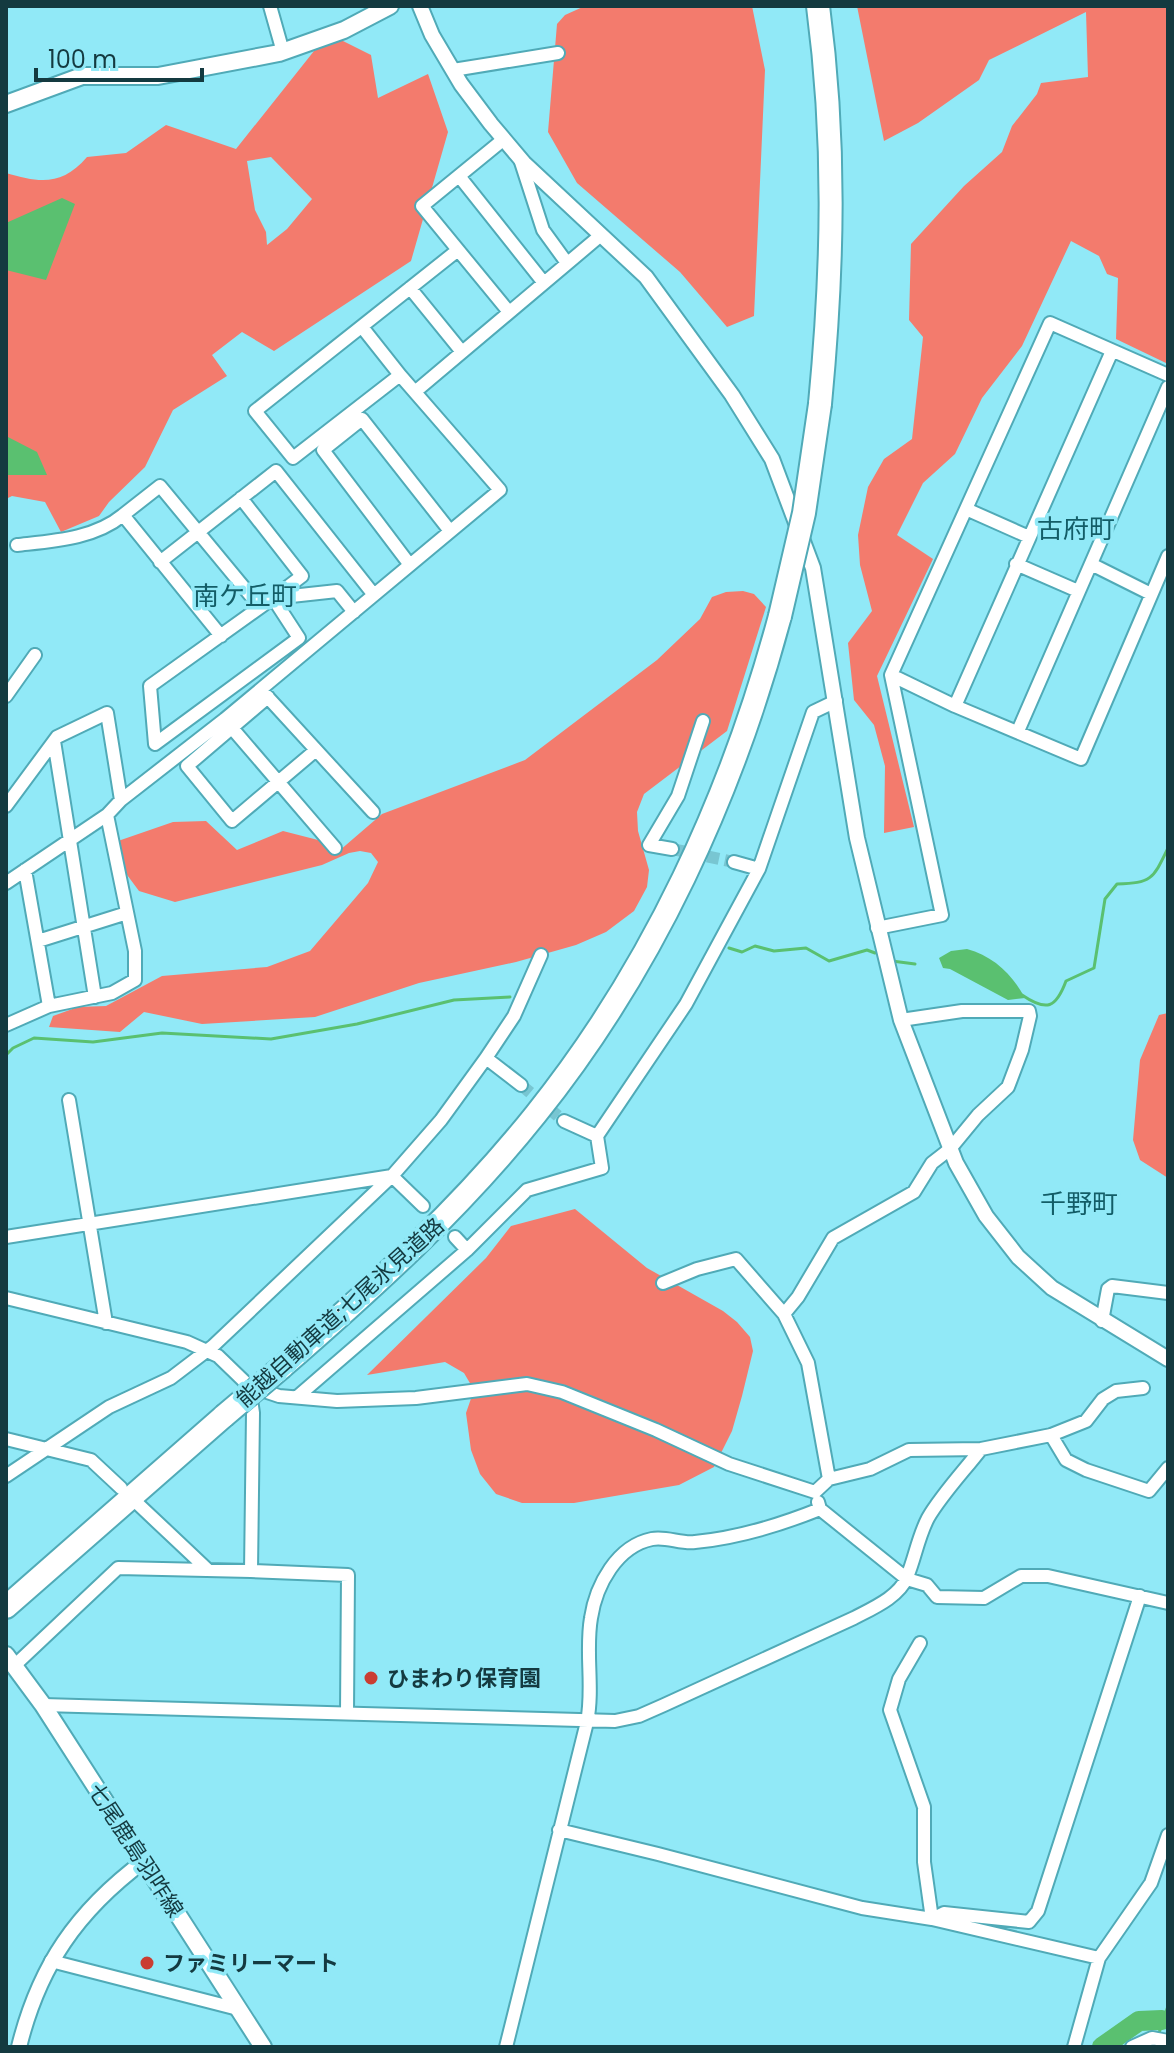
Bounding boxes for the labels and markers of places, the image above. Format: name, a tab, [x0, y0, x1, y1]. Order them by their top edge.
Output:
place label: ひまわり保育園	[387, 1663, 541, 1694]
marker: ひまわり保育園	[362, 1669, 380, 1687]
place label: ファミリーマート	[163, 1948, 339, 1979]
marker: ファミリーマート	[138, 1954, 156, 1972]

